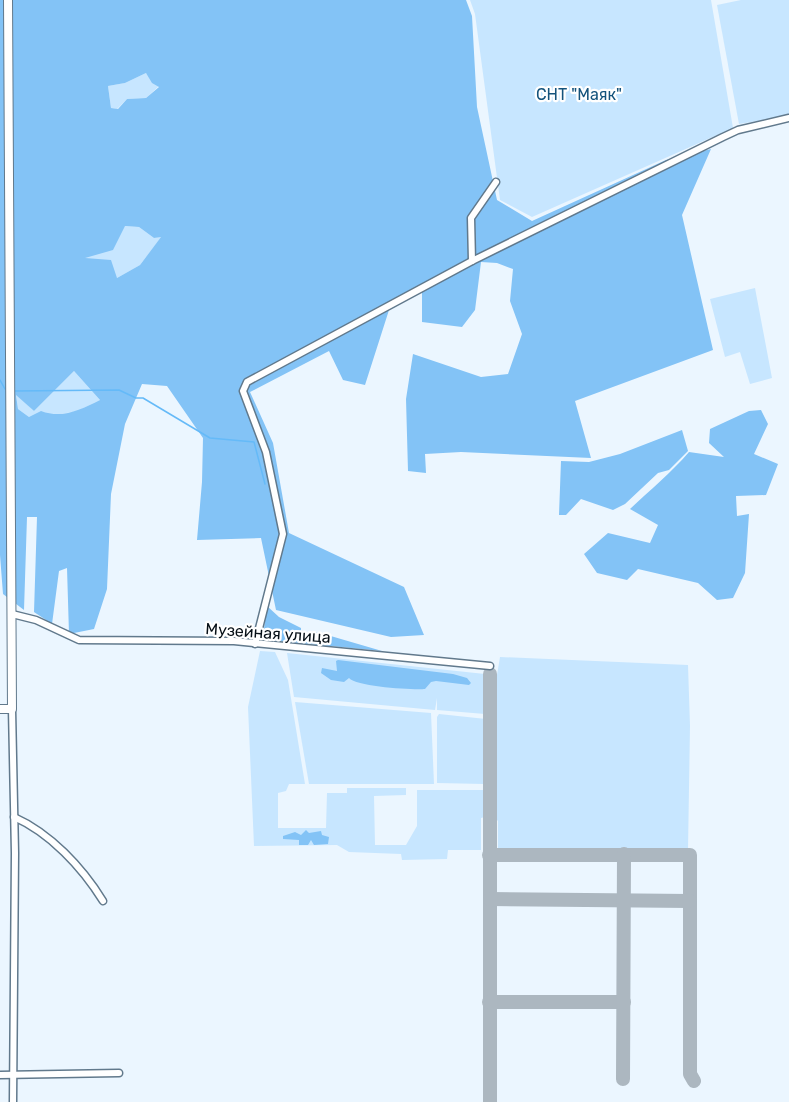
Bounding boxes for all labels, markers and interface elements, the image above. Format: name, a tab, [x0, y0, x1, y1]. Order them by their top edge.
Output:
park label: СНТ "Маяк"	[536, 85, 622, 104]
street label: Музейная улица	[205, 619, 331, 647]

